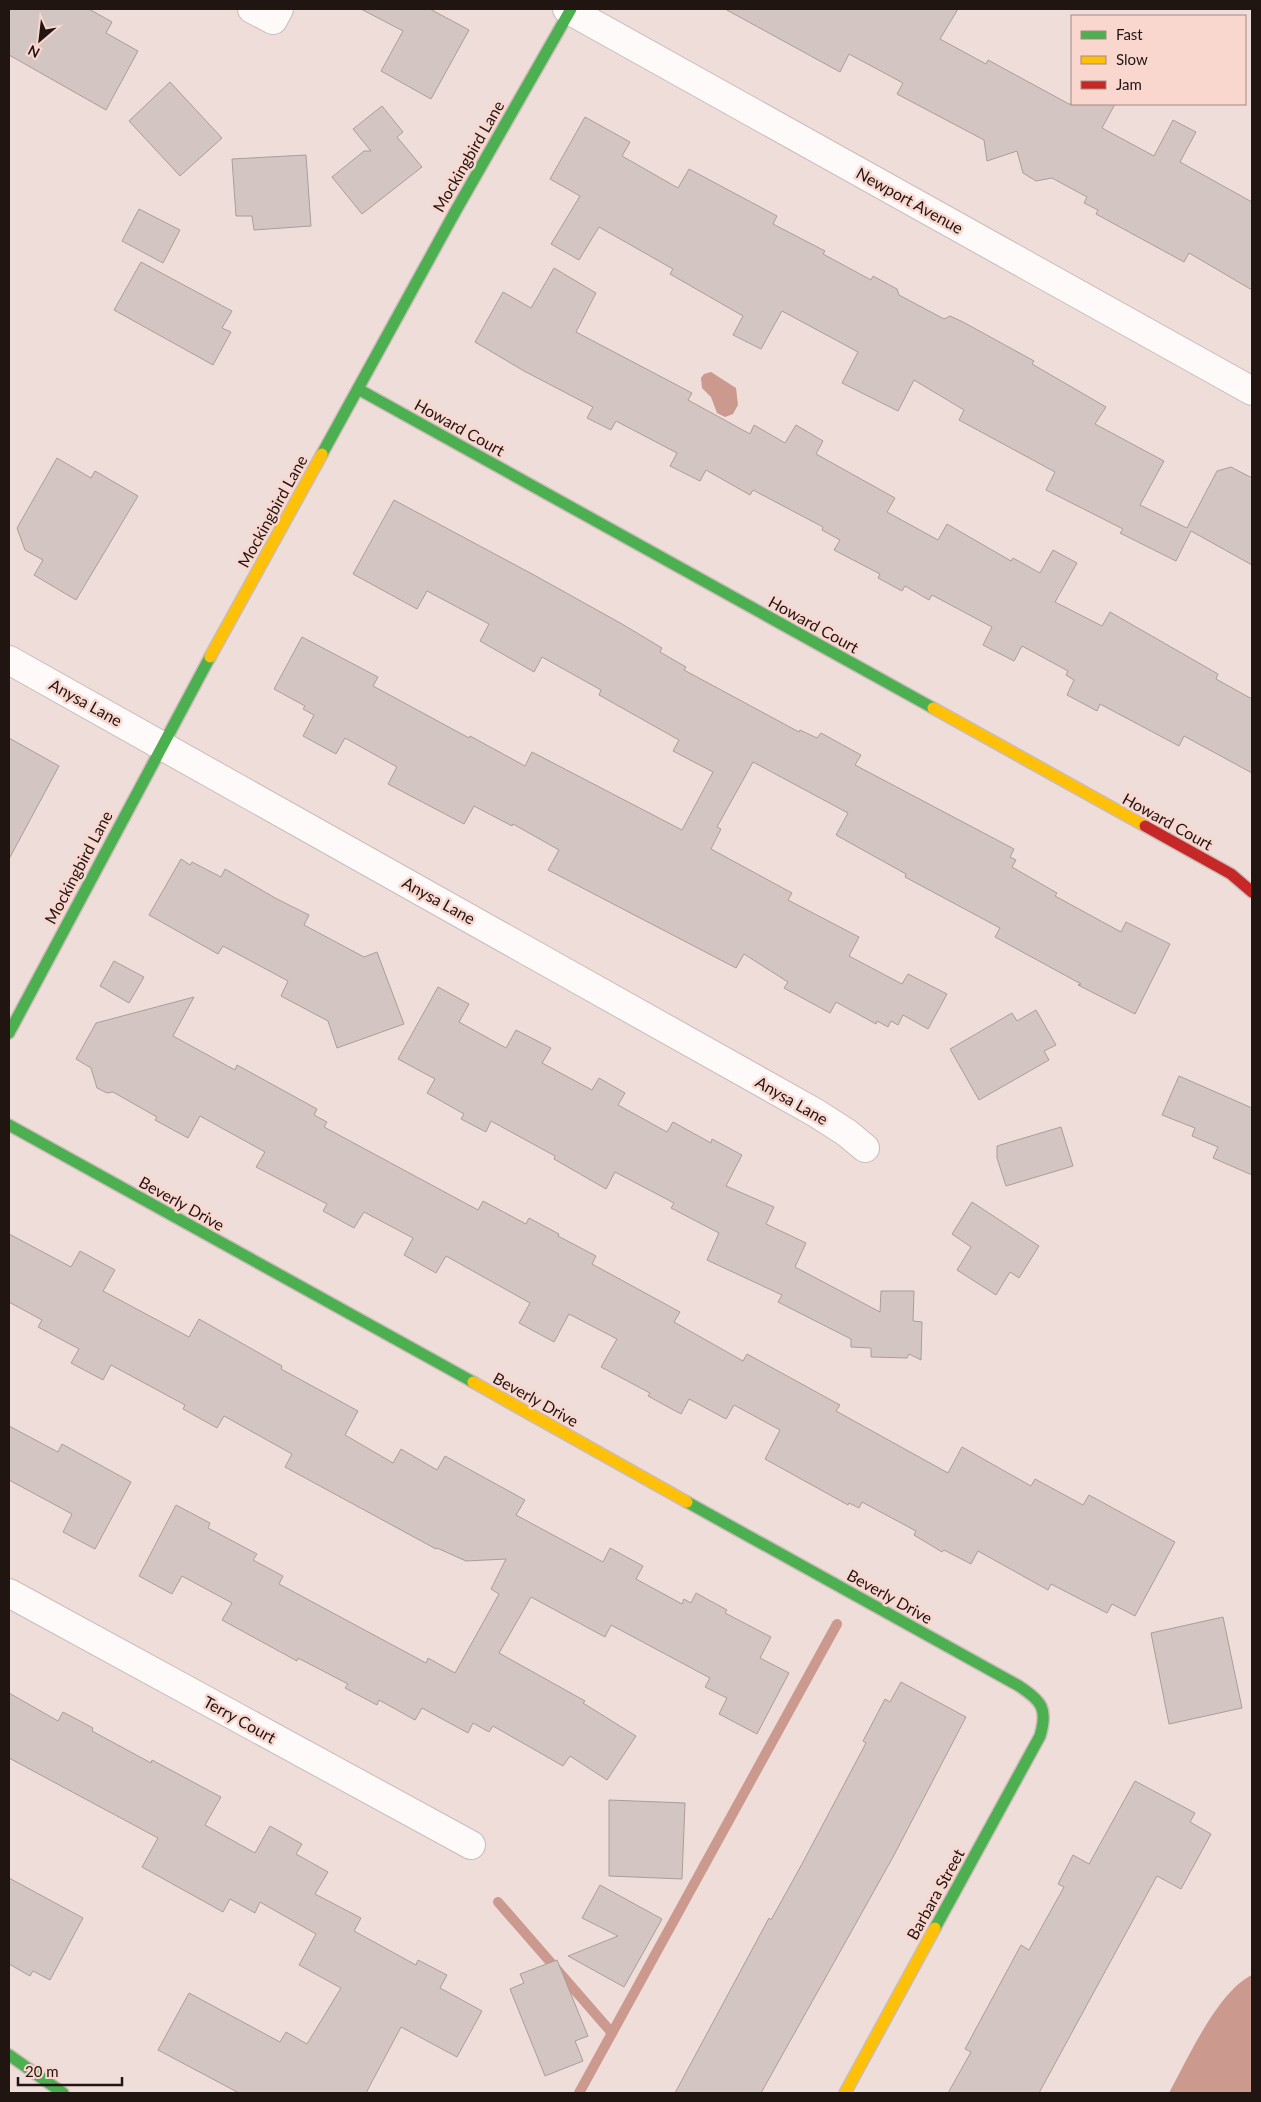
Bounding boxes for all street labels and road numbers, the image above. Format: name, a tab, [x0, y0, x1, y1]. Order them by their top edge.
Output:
street label: Mockingbird Lane	[428, 97, 508, 215]
street label: Newport Avenue	[853, 163, 967, 237]
street label: Howard Court	[412, 394, 509, 460]
street label: Mockingbird Lane	[233, 452, 311, 570]
street label: Howard Court	[766, 591, 863, 657]
street label: Anysa Lane	[46, 674, 126, 730]
street label: Howard Court	[1120, 788, 1217, 854]
street label: Mockingbird Lane	[40, 807, 116, 927]
street label: Anysa Lane	[399, 872, 479, 928]
street label: Anysa Lane	[753, 1072, 831, 1128]
street label: Beverly Drive	[136, 1172, 228, 1234]
street label: Beverly Drive	[490, 1368, 582, 1430]
street label: Beverly Drive	[844, 1565, 936, 1627]
street label: Terry Court	[201, 1691, 280, 1747]
street label: Barbara Street	[902, 1845, 968, 1943]

